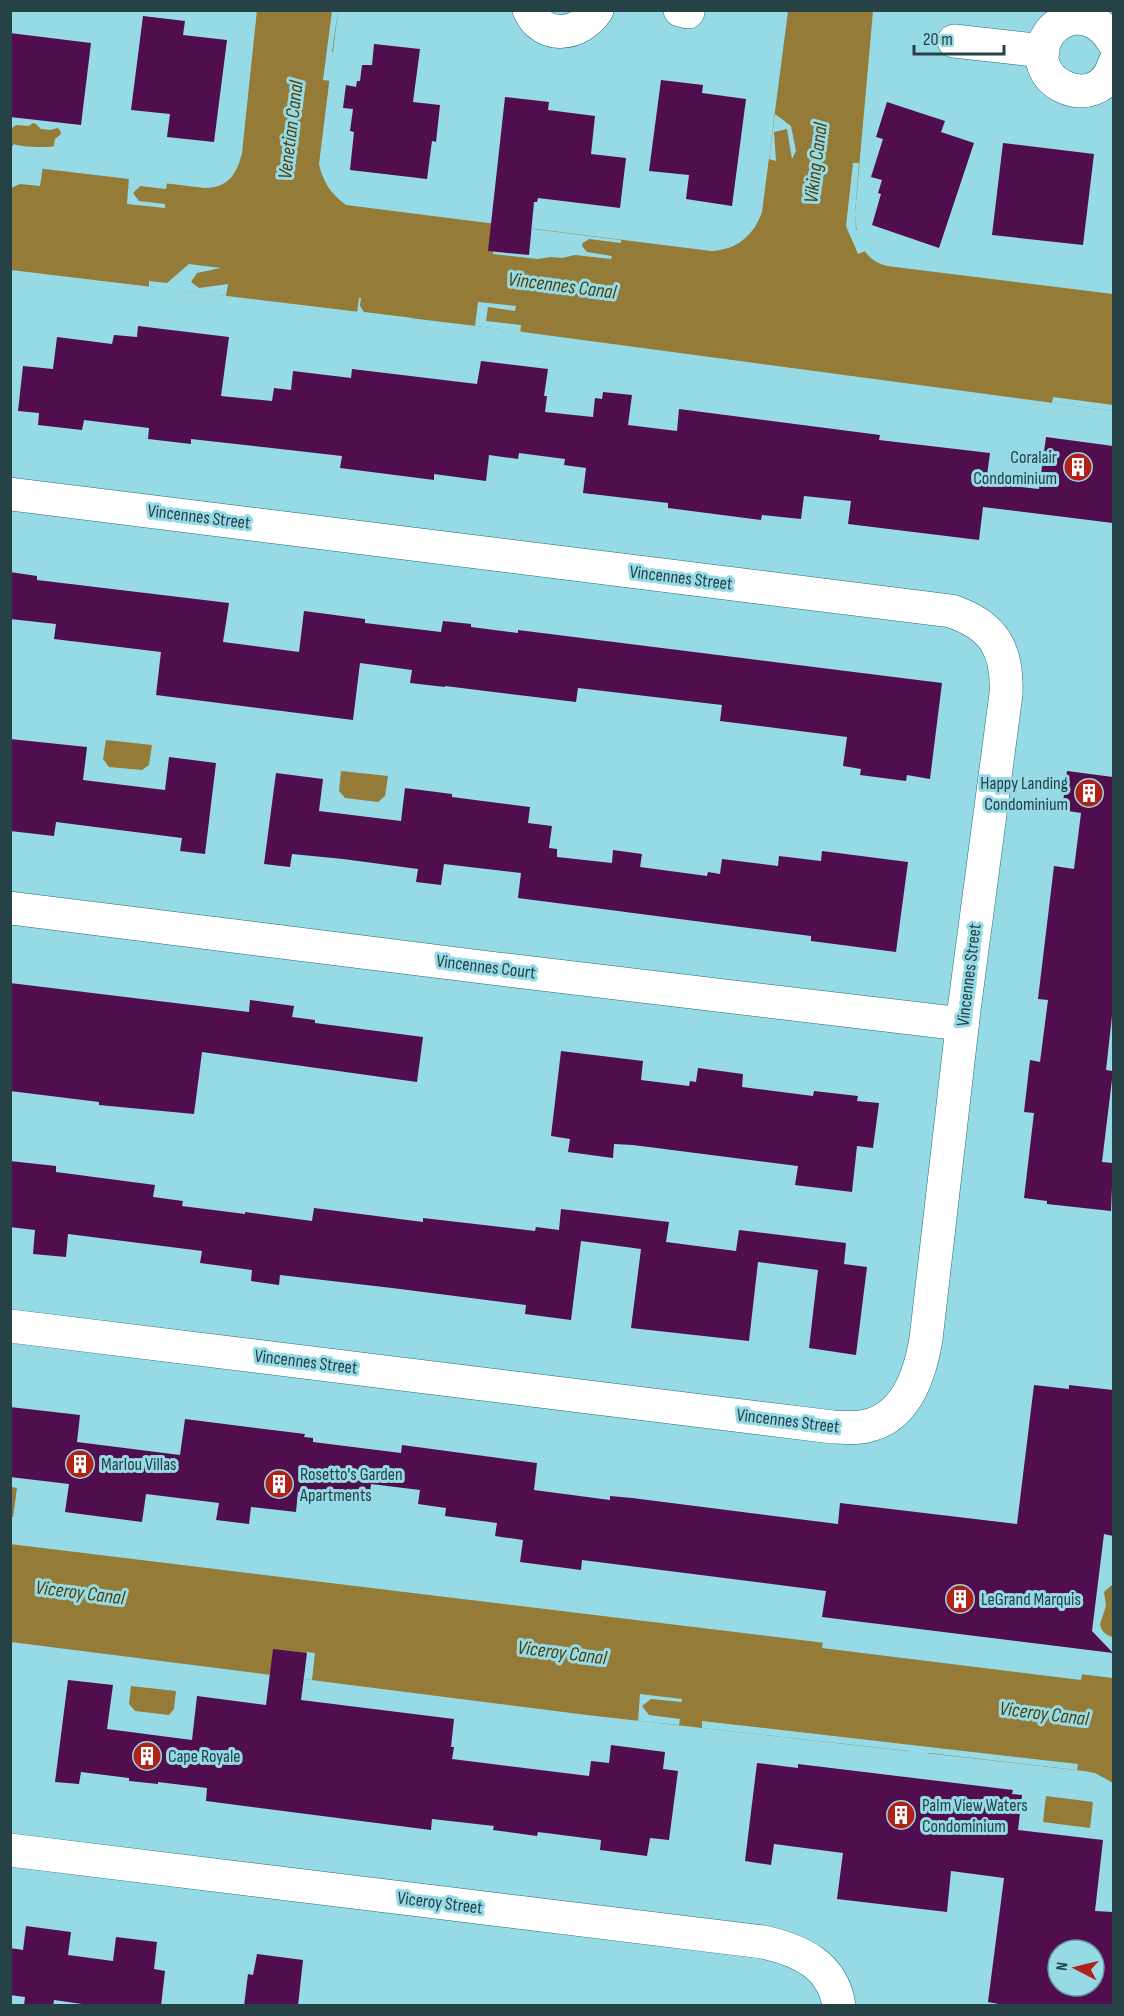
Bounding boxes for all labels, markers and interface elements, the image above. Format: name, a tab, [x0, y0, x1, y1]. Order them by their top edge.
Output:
scale bar	[914, 18, 1004, 56]
text: 20 m	[923, 29, 953, 50]
water label: Venetian Canal	[273, 78, 309, 181]
water label: Viking Canal	[799, 120, 833, 205]
water label: Vincennes Canal	[507, 267, 619, 305]
place label: Coralair Condominium	[973, 447, 1057, 489]
building icon: Coralair Condominium	[1062, 451, 1094, 483]
street label: Vincennes Street	[146, 500, 252, 534]
street label: Vincennes Street	[628, 561, 734, 595]
place label: Happy Landing Condominium	[980, 773, 1068, 815]
building icon: Happy Landing Condominium	[1073, 777, 1105, 809]
street label: Vincennes Street	[952, 922, 986, 1028]
street label: Vincennes Court	[435, 950, 537, 984]
street label: Vincennes Street	[253, 1345, 359, 1379]
street label: Vincennes Street	[735, 1404, 841, 1438]
building icon: Marlou Villas	[64, 1448, 96, 1480]
place label: Marlou Villas	[101, 1454, 177, 1475]
place label: Rosetto's Garden Apartments	[299, 1464, 403, 1506]
building icon: Rosetto's Garden Apartments	[263, 1468, 295, 1500]
water label: Viceroy Canal	[34, 1576, 127, 1611]
building icon: LeGrand Marquis	[944, 1583, 976, 1615]
place label: LeGrand Marquis	[981, 1589, 1081, 1610]
water label: Viceroy Canal	[516, 1636, 609, 1671]
water label: Viceroy Canal	[998, 1697, 1091, 1732]
building icon: Cape Royale	[131, 1740, 163, 1772]
place label: Cape Royale	[168, 1746, 241, 1767]
place label: Palm View Waters Condominium	[922, 1795, 1028, 1837]
building icon: Palm View Waters Condominium	[885, 1799, 917, 1831]
street label: Viceroy Street	[396, 1887, 484, 1919]
north arrow	[1046, 1938, 1106, 1998]
text: N	[1053, 1961, 1073, 1972]

